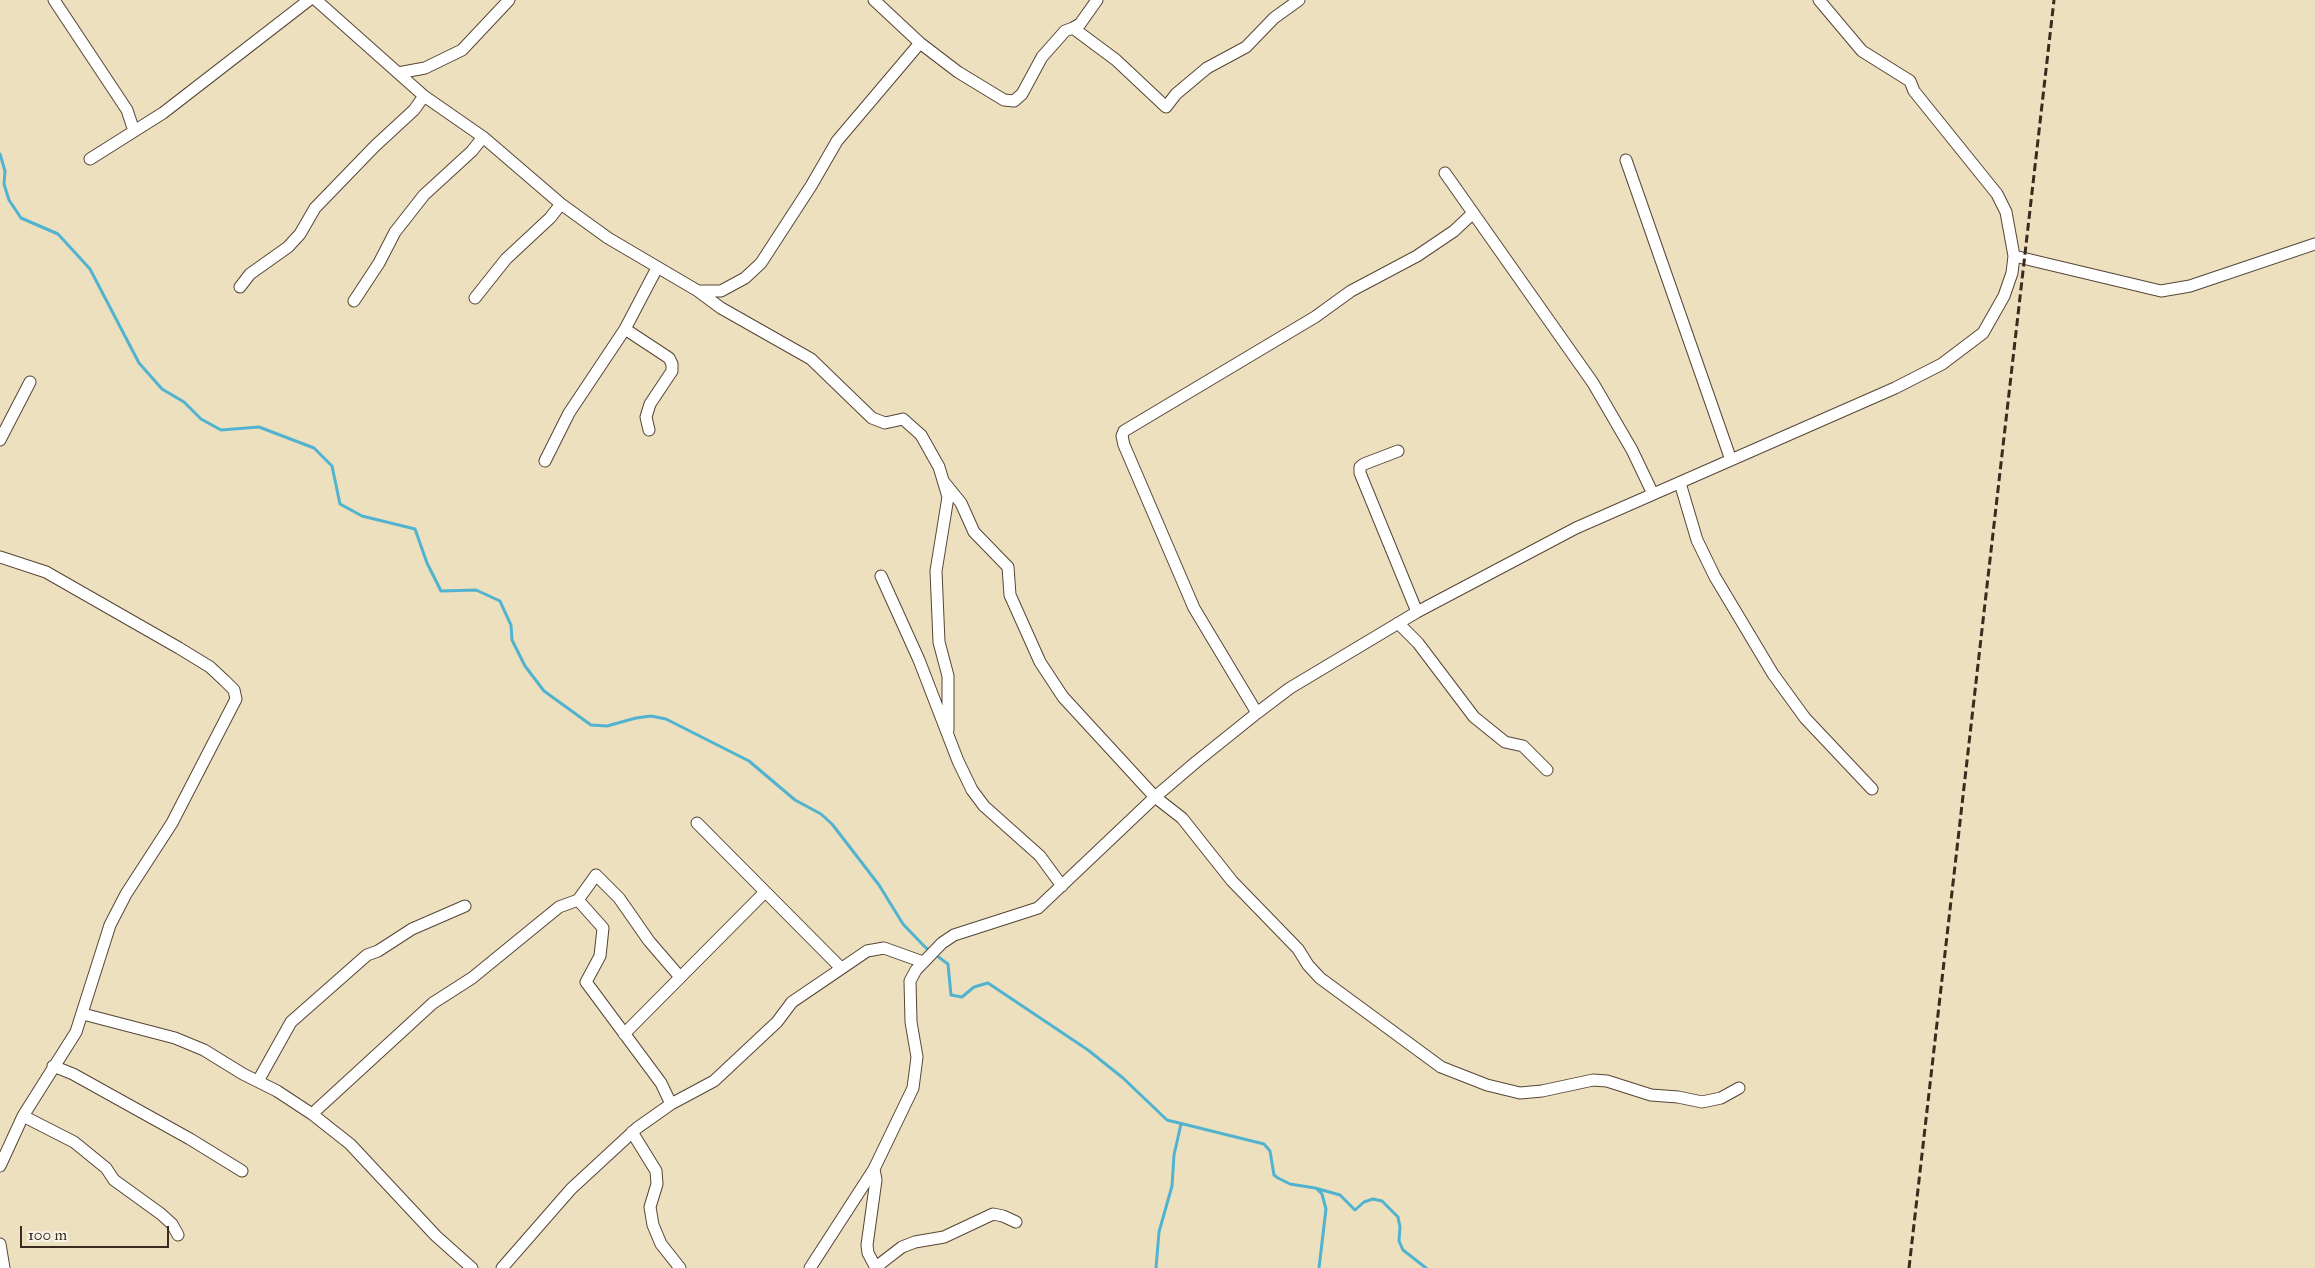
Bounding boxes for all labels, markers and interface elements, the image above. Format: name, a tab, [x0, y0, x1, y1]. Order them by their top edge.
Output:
scale bar	[22, 1216, 171, 1248]
text: 100 m	[28, 1226, 67, 1244]

